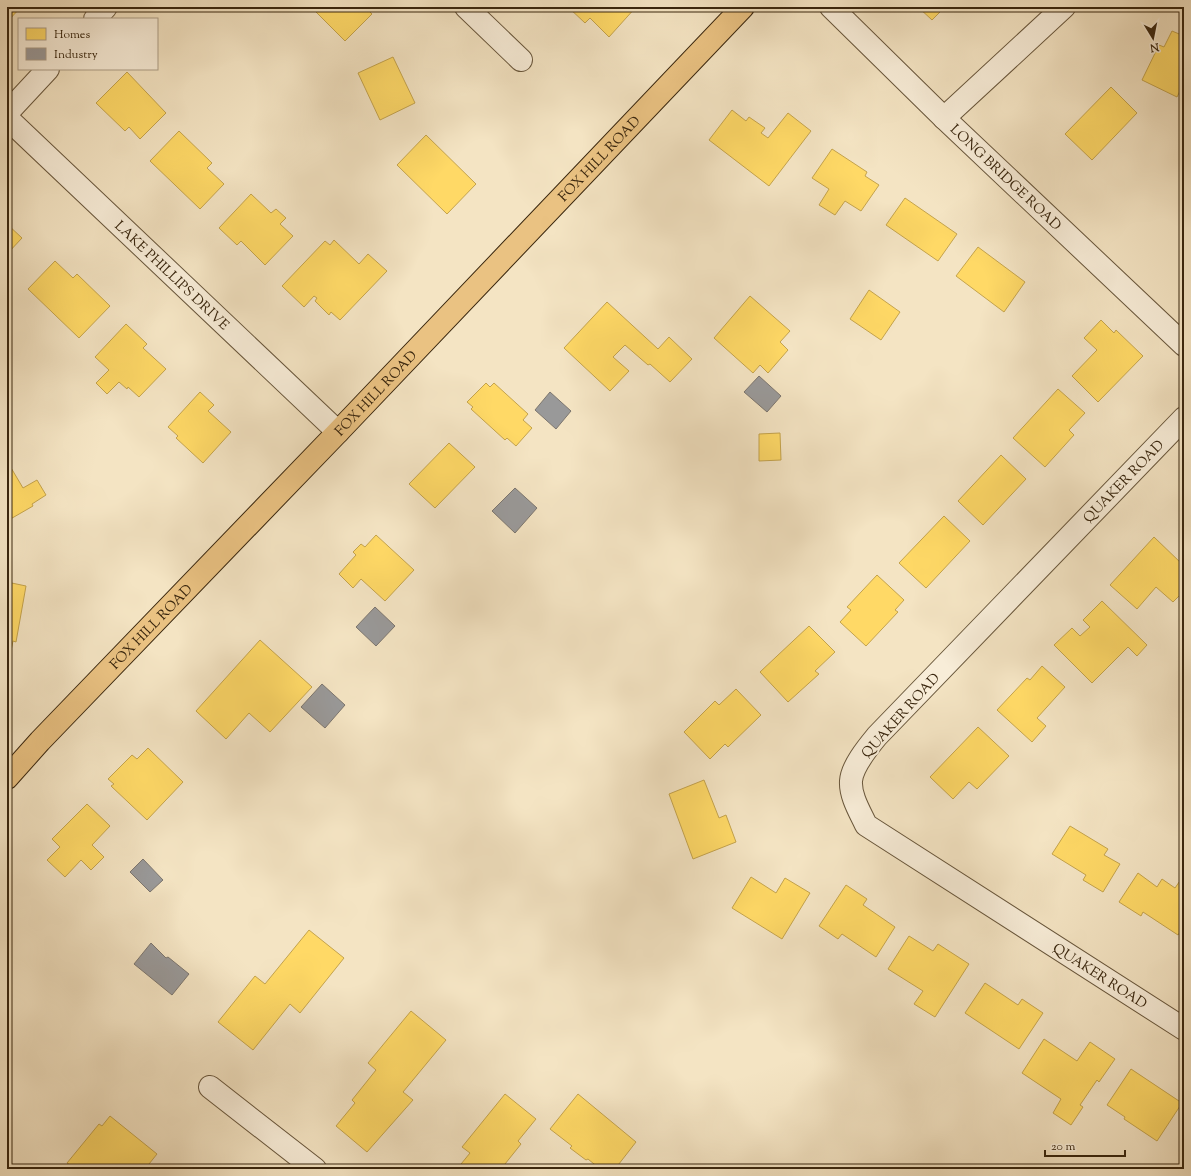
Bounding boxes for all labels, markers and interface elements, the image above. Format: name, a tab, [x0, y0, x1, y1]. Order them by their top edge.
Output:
legend	[18, 18, 158, 70]
north arrow	[1133, 18, 1173, 58]
text: Homes	[54, 26, 90, 44]
text: N	[1149, 38, 1161, 56]
text: Industry	[54, 46, 98, 64]
street label: FOX HILL ROAD	[555, 112, 646, 207]
street label: LONG BRIDGE ROAD	[945, 121, 1065, 236]
street label: LAKE PHILLIPS DRIVE	[109, 217, 233, 336]
street label: FOX HILL ROAD	[331, 347, 423, 442]
street label: QUAKER ROAD	[1079, 436, 1169, 528]
street label: FOX HILL ROAD	[106, 580, 198, 675]
street label: QUAKER ROAD	[858, 669, 945, 763]
street label: QUAKER ROAD	[1048, 939, 1150, 1015]
scale bar	[1045, 1132, 1125, 1158]
text: 20 m	[1051, 1138, 1076, 1156]

